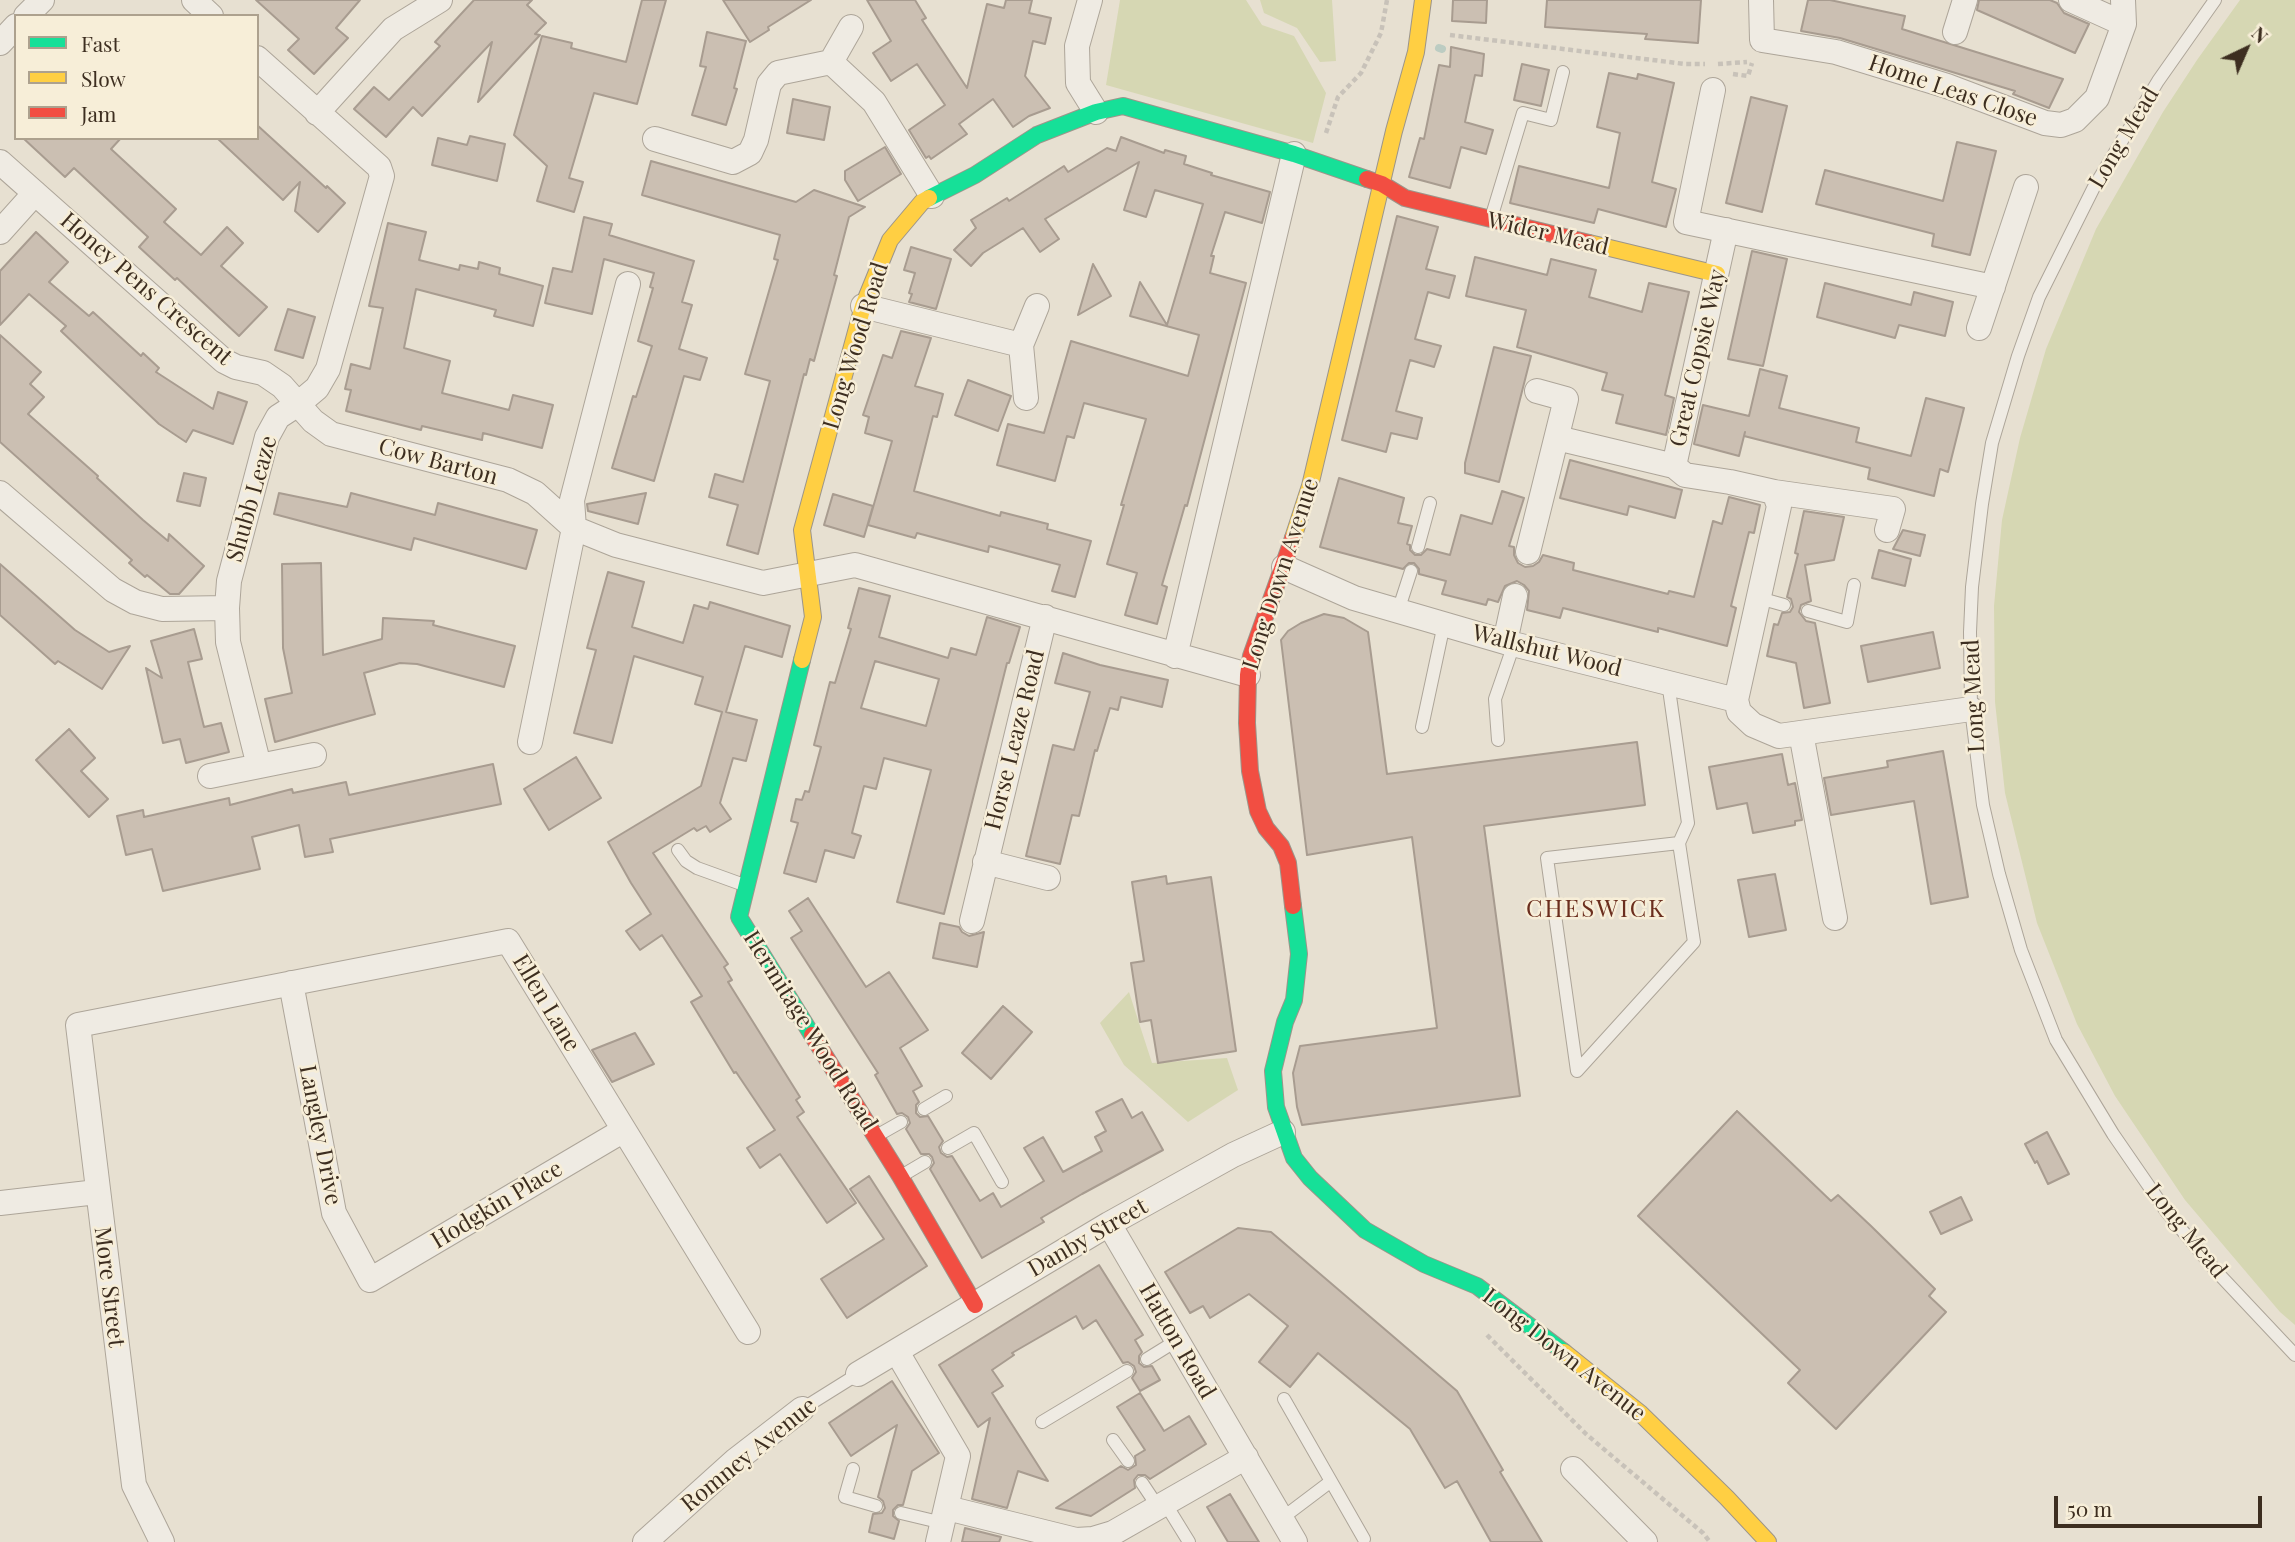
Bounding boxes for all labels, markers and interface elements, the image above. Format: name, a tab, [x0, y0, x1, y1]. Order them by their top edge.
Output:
legend	[14, 14, 259, 140]
north arrow	[2211, 14, 2281, 84]
text: N	[2247, 20, 2275, 48]
text: Fast	[81, 29, 120, 57]
street label: Home Leas Close	[1865, 49, 2041, 133]
text: Slow	[81, 64, 126, 92]
street label: Long Mead	[2083, 82, 2165, 194]
text: Jam	[81, 99, 117, 127]
street label: Honey Pens Crescent	[54, 207, 238, 371]
street label: Wider Mead	[1484, 207, 1612, 261]
street label: Long Wood Road	[817, 259, 895, 433]
street label: Great Copsie Way	[1664, 266, 1732, 450]
street label: Shubb Leaze	[221, 433, 283, 565]
street label: Cow Barton	[375, 433, 501, 491]
street label: Long Down Avenue	[1237, 475, 1325, 673]
street label: Wallshut Wood	[1469, 619, 1625, 683]
street label: Long Mead	[1957, 639, 1991, 753]
street label: Horse Leaze Road	[979, 647, 1051, 833]
district label: CHESWICK	[1527, 896, 1665, 924]
street label: Hermitage Wood Road	[737, 926, 883, 1136]
street label: Ellen Lane	[506, 949, 586, 1057]
street label: Langley Drive	[293, 1063, 347, 1207]
street label: Hodgkin Place	[426, 1155, 568, 1255]
street label: Long Mead	[2140, 1178, 2232, 1284]
street label: Danby Street	[1023, 1193, 1153, 1283]
street label: More Street	[88, 1225, 130, 1349]
street label: Hatton Road	[1133, 1278, 1221, 1404]
street label: Long Down Avenue	[1477, 1283, 1651, 1427]
street label: Romney Avenue	[676, 1392, 822, 1518]
scale bar	[2057, 1482, 2265, 1526]
text: 50 m	[2067, 1494, 2112, 1522]

